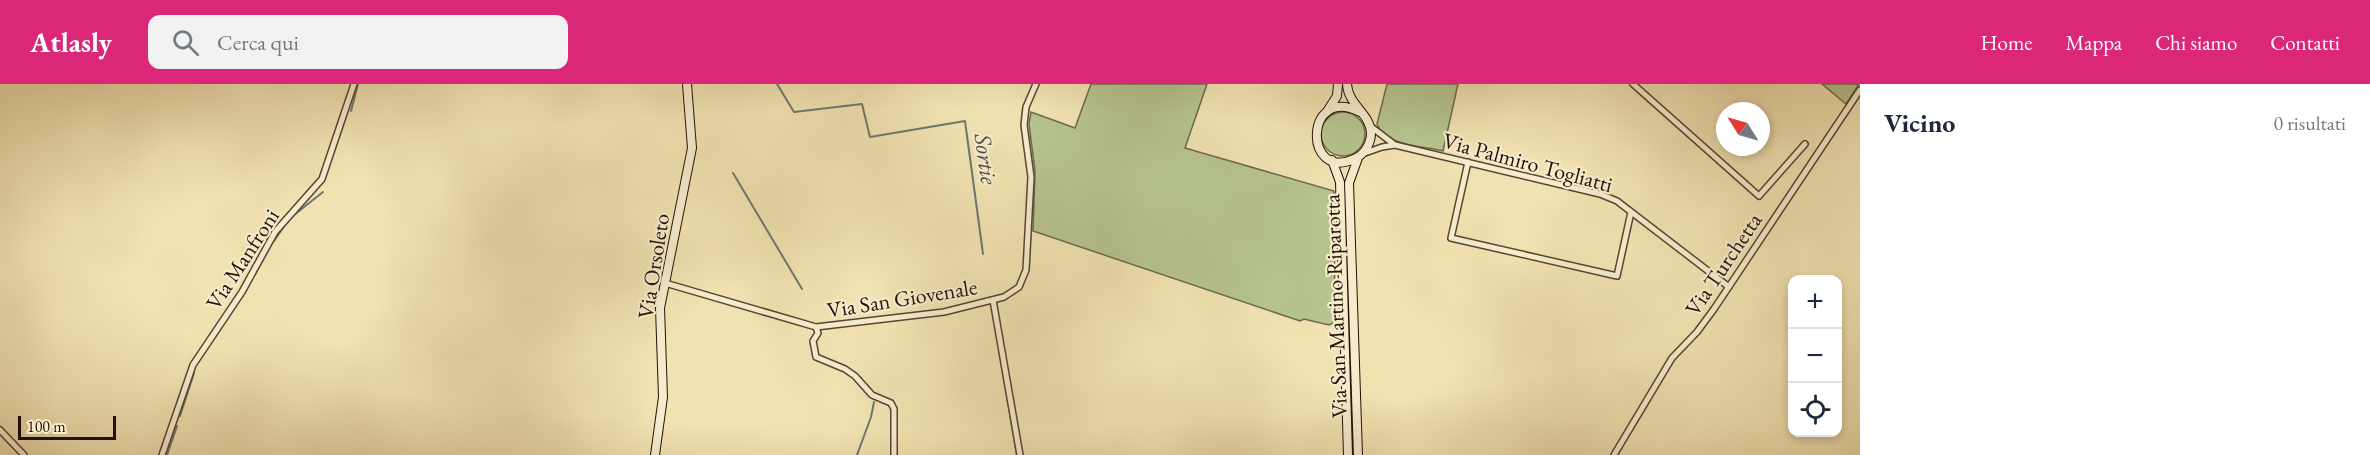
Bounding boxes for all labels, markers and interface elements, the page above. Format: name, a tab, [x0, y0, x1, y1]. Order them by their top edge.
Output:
search box	[148, 15, 568, 69]
text: Atlasly	[30, 24, 112, 60]
icon: search	[169, 26, 202, 59]
text: Cerca qui	[217, 28, 299, 57]
text: Home	[1981, 29, 2033, 56]
text: Mappa	[2066, 29, 2122, 56]
text: Chi siamo	[2155, 29, 2237, 56]
text: Contatti	[2270, 29, 2340, 56]
north arrow	[1716, 102, 1770, 156]
text: Vicino	[1884, 106, 1955, 140]
text: 0 risultati	[2274, 110, 2346, 136]
street label: Via Palmiro Togliatti	[1440, 126, 1616, 199]
water label: Sortie	[967, 130, 1006, 187]
street label: Via San Martino Riparotta	[1317, 193, 1354, 419]
street label: Via Manfroni	[199, 203, 286, 315]
street label: Via Turchetta	[1678, 207, 1769, 321]
street label: Via Orsoleto	[631, 211, 676, 321]
street label: Via San Giovenale	[825, 272, 980, 325]
map controls	[1788, 275, 1842, 437]
button: +	[1788, 275, 1842, 329]
button: −	[1788, 329, 1842, 383]
button: locate	[1788, 383, 1842, 437]
scale bar	[18, 413, 116, 440]
text: 100 m	[27, 416, 66, 437]

